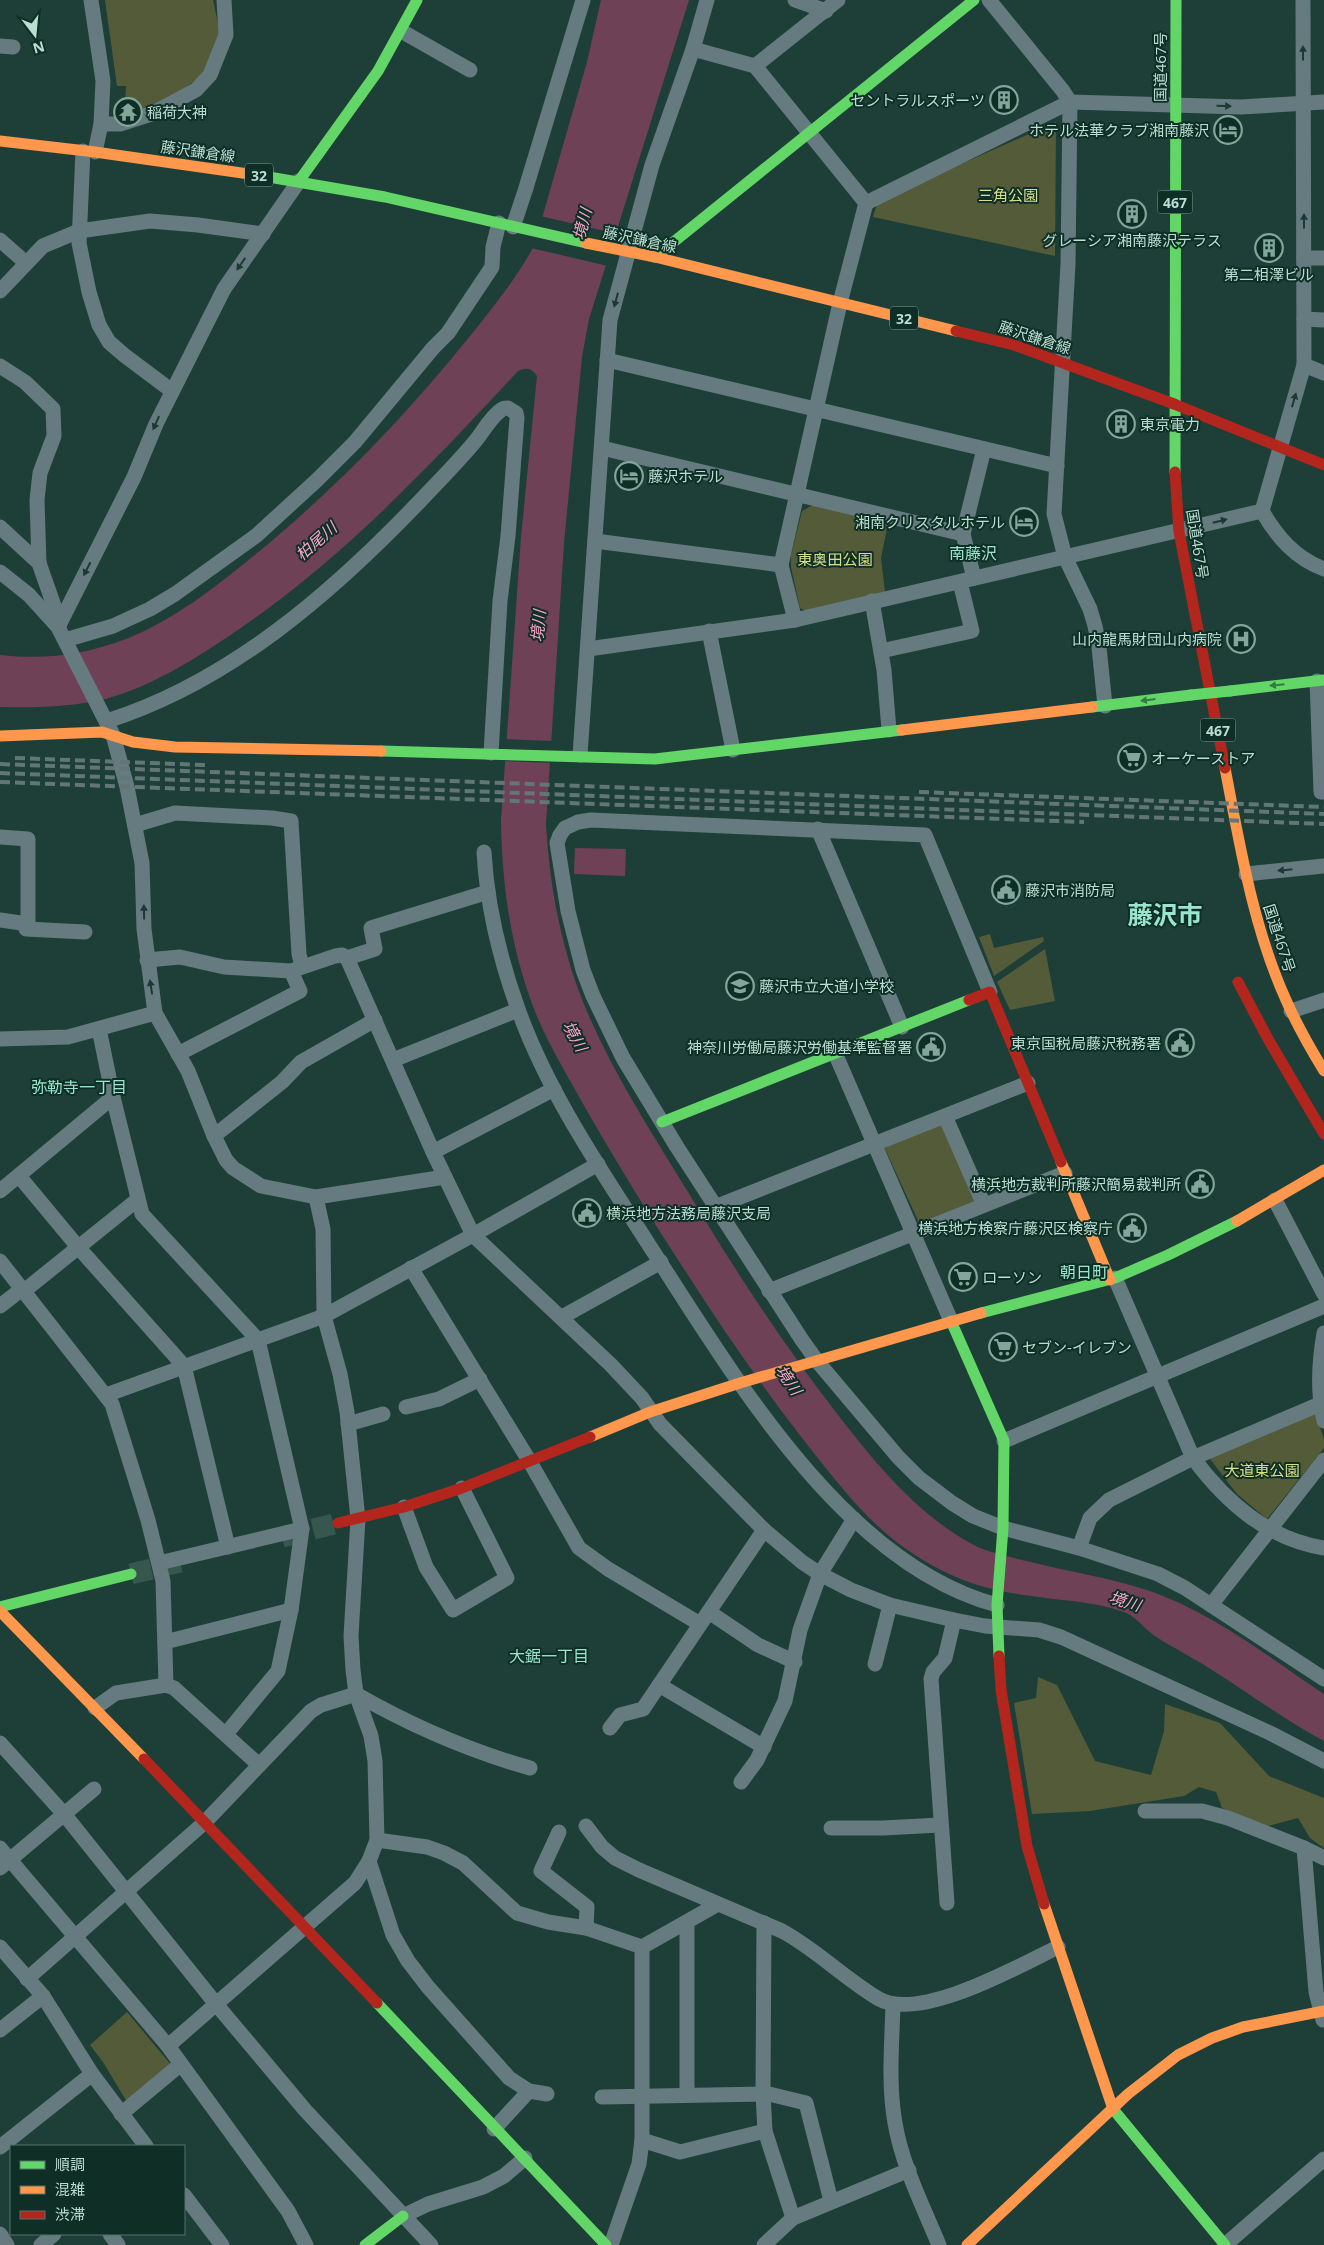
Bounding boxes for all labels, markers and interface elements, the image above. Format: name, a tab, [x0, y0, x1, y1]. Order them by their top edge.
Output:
north arrow	[10, 10, 60, 60]
street label: 国道467号	[1150, 32, 1170, 102]
text: N	[31, 37, 47, 59]
one-way arrow	[1299, 45, 1307, 61]
building icon: セントラルスポーツ	[989, 85, 1019, 115]
place label: セントラルスポーツ	[850, 90, 985, 110]
temple icon: 稲荷大神	[113, 97, 143, 127]
place label: 稲荷大神	[147, 102, 207, 122]
one-way arrow	[1216, 102, 1232, 110]
hotel icon: ホテル法華クラブ湘南藤沢	[1213, 115, 1243, 145]
place label: ホテル法華クラブ湘南藤沢	[1029, 120, 1209, 140]
street label: 藤沢鎌倉線	[159, 136, 237, 166]
road number: 32	[245, 164, 273, 186]
park label: 三角公園	[978, 185, 1038, 205]
road number: 467	[1158, 190, 1192, 213]
building icon: グレーシア湘南藤沢テラス	[1117, 199, 1147, 229]
water label: 境川	[567, 204, 597, 242]
one-way arrow	[1300, 213, 1308, 229]
street label: 藤沢鎌倉線	[601, 221, 679, 257]
place label: グレーシア湘南藤沢テラス	[1042, 230, 1222, 250]
building icon: 第二相澤ビル	[1254, 233, 1284, 263]
one-way arrow	[236, 257, 246, 271]
place label: 第二相澤ビル	[1224, 264, 1314, 284]
one-way arrow	[612, 292, 620, 307]
road number: 32	[890, 306, 918, 330]
street label: 藤沢鎌倉線	[996, 316, 1074, 358]
one-way arrow	[1290, 392, 1298, 408]
building icon: 東京電力	[1106, 409, 1136, 439]
place label: 東京電力	[1140, 414, 1200, 434]
one-way arrow	[152, 416, 160, 430]
hotel icon: 藤沢ホテル	[614, 461, 644, 491]
place label: 藤沢ホテル	[648, 466, 723, 486]
hotel icon: 湘南クリスタルホテル	[1009, 507, 1039, 537]
street label: 国道467号	[1183, 508, 1213, 580]
place label: 湘南クリスタルホテル	[855, 512, 1005, 532]
water label: 柏尾川	[291, 516, 343, 565]
one-way arrow	[1213, 517, 1228, 525]
district label: 南藤沢	[949, 542, 997, 564]
park label: 東奥田公園	[797, 549, 873, 569]
one-way arrow	[83, 562, 91, 577]
water label: 境川	[526, 607, 551, 643]
hospital icon: 山内龍馬財団山内病院	[1226, 624, 1256, 654]
place label: 山内龍馬財団山内病院	[1072, 629, 1222, 649]
one-way arrow	[1269, 681, 1285, 689]
one-way arrow	[1140, 697, 1156, 705]
road number: 467	[1200, 718, 1236, 742]
supermarket icon: オーケーストア	[1117, 743, 1147, 773]
place label: オーケーストア	[1151, 748, 1255, 768]
one-way arrow	[1277, 866, 1293, 874]
public building icon: 藤沢市消防局	[991, 875, 1021, 905]
place label: 藤沢市消防局	[1025, 880, 1115, 900]
district label: 藤沢市	[1127, 897, 1203, 931]
street label: 国道467号	[1260, 901, 1300, 975]
one-way arrow	[139, 903, 147, 919]
school or university icon: 藤沢市立大道小学校	[725, 971, 755, 1001]
place label: 藤沢市立大道小学校	[759, 976, 894, 996]
one-way arrow	[146, 978, 154, 994]
water label: 境川	[558, 1017, 593, 1057]
public building icon: 東京国税局藤沢税務署	[1165, 1028, 1195, 1058]
public building icon: 神奈川労働局藤沢労働基準監督署	[916, 1032, 946, 1062]
place label: 東京国税局藤沢税務署	[1011, 1033, 1161, 1053]
place label: 神奈川労働局藤沢労働基準監督署	[687, 1037, 912, 1057]
district label: 弥勒寺一丁目	[31, 1076, 127, 1098]
public building icon: 横浜地方裁判所藤沢簡易裁判所	[1185, 1169, 1215, 1199]
place label: 横浜地方裁判所藤沢簡易裁判所	[971, 1174, 1181, 1194]
public building icon: 横浜地方法務局藤沢支局	[572, 1198, 602, 1228]
place label: 横浜地方法務局藤沢支局	[606, 1203, 771, 1223]
public building icon: 横浜地方検察庁藤沢区検察庁	[1117, 1213, 1147, 1243]
place label: 横浜地方検察庁藤沢区検察庁	[918, 1218, 1113, 1238]
district label: 朝日町	[1060, 1261, 1108, 1283]
supermarket icon: ローソン	[948, 1262, 978, 1292]
place label: ローソン	[982, 1267, 1042, 1287]
supermarket icon: セブン-イレブン	[988, 1332, 1018, 1362]
place label: セブン-イレブン	[1022, 1337, 1132, 1357]
water label: 境川	[771, 1361, 808, 1401]
park label: 大道東公園	[1224, 1460, 1300, 1480]
water label: 境川	[1106, 1586, 1145, 1617]
district label: 大鋸一丁目	[509, 1645, 589, 1667]
legend	[10, 2145, 185, 2235]
text: 順調	[55, 2154, 85, 2174]
text: 混雑	[55, 2179, 85, 2199]
text: 渋滞	[55, 2204, 85, 2224]

